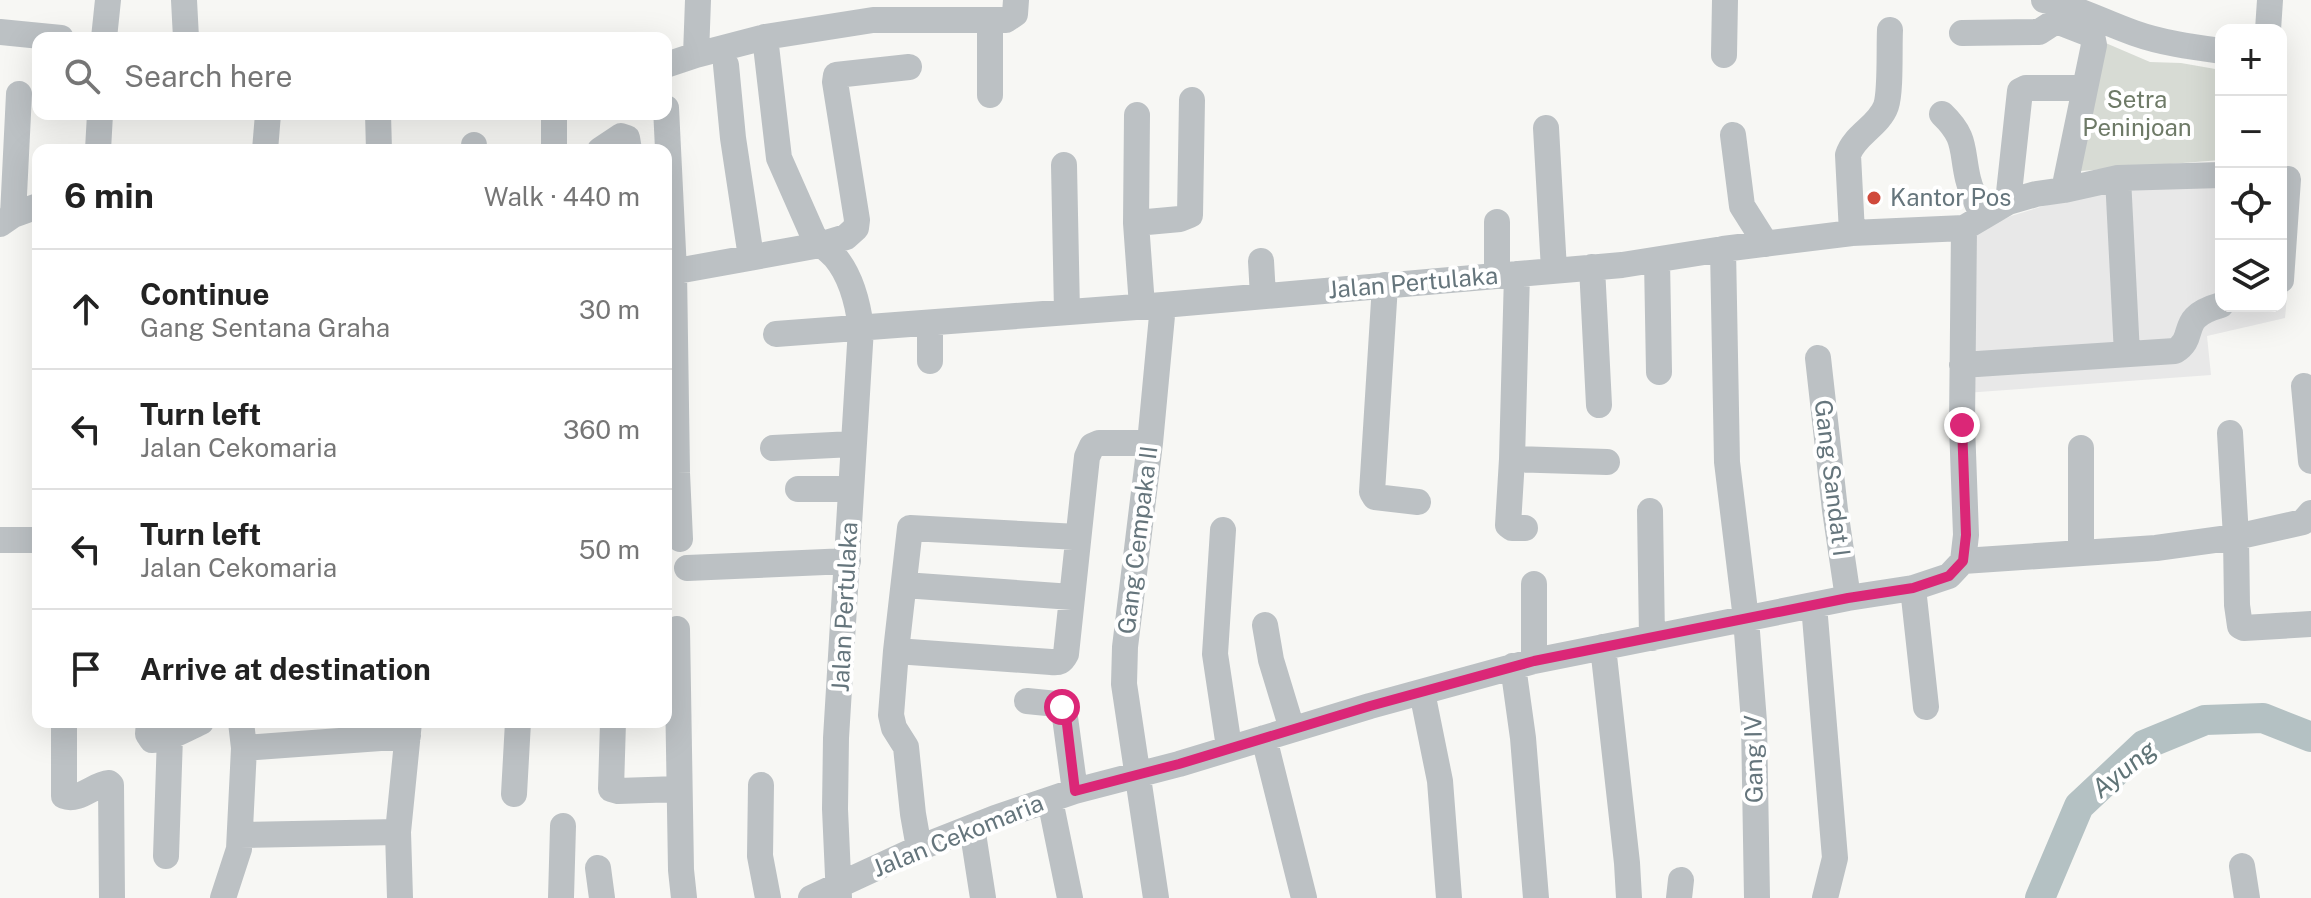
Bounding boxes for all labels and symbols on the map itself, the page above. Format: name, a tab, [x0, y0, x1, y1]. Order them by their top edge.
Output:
park label: Setra Peninjoan	[2082, 85, 2192, 141]
place label: Kantor Pos	[1890, 183, 2011, 211]
marker: Kantor Pos	[1865, 189, 1883, 207]
street label: Jalan Pertulaka	[1327, 261, 1499, 303]
street label: Gang Sandat I	[1809, 398, 1856, 558]
route end	[1944, 407, 1980, 443]
street label: Gang Cempaka II	[1112, 444, 1162, 636]
street label: Jalan Pertulaka	[826, 521, 862, 693]
route start	[1044, 689, 1080, 725]
street label: Gang IV	[1738, 715, 1768, 803]
water label: Ayung	[2085, 733, 2163, 804]
street label: Jalan Cekomaria	[868, 788, 1047, 882]

